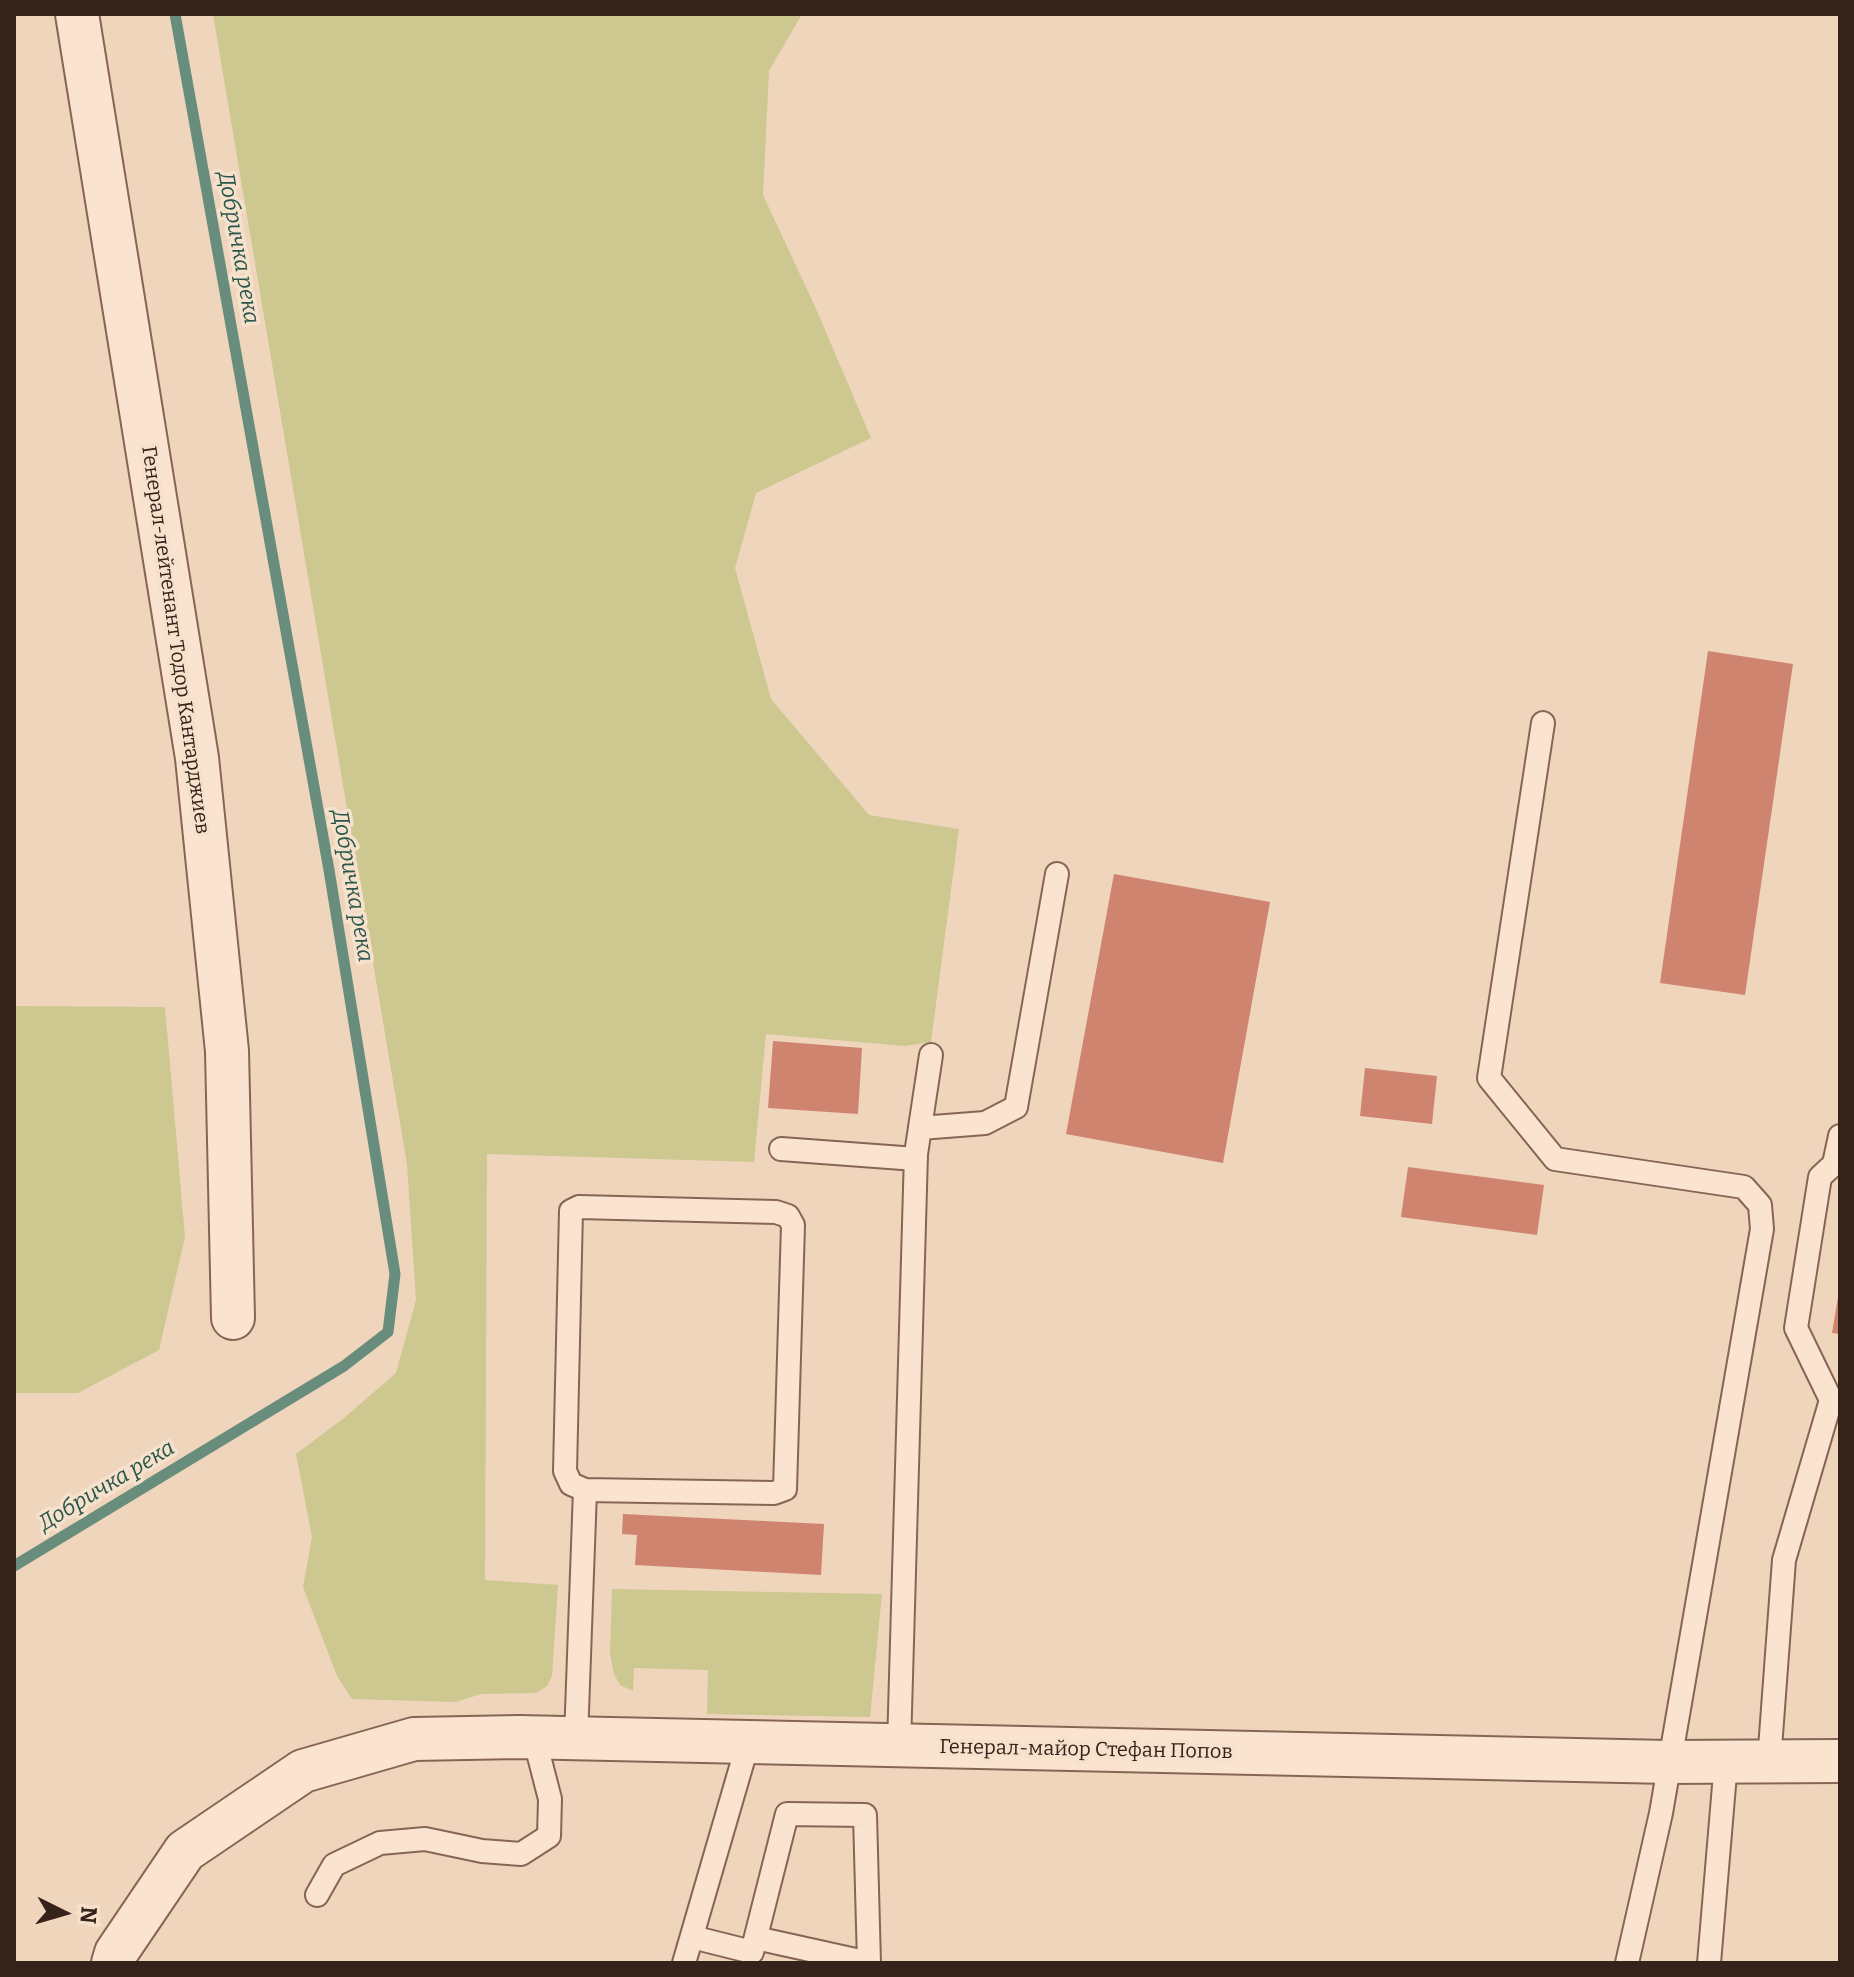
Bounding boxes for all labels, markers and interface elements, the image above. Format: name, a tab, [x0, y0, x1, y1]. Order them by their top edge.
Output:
water label: Добричка река	[212, 170, 264, 326]
street label: Генерал-лейтенант Тодор Кантарджиев	[136, 444, 214, 836]
water label: Добричка река	[326, 808, 378, 964]
water label: Добричка река	[34, 1435, 180, 1537]
street label: Генерал-майор Стефан Попов	[939, 1735, 1233, 1765]
north arrow	[24, 1873, 104, 1953]
text: N	[74, 1905, 103, 1925]

